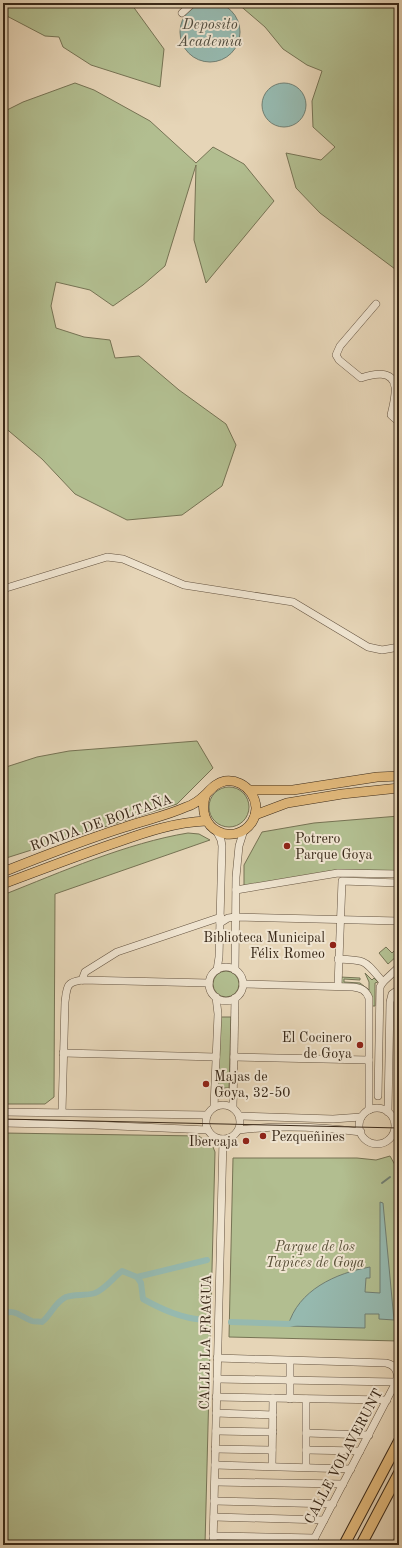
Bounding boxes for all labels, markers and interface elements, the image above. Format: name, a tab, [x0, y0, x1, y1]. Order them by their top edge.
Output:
water label: Deposito Academia	[177, 18, 242, 50]
street label: RONDA DE BOLTAÑA	[28, 789, 174, 854]
place label: Potrero Parque Goya	[295, 832, 372, 862]
marker: Potrero Parque Goya	[282, 841, 292, 851]
place label: Biblioteca Municipal Félix Romeo	[203, 931, 325, 961]
marker: Biblioteca Municipal Félix Romeo	[328, 940, 338, 950]
place label: El Cocinero de Goya	[282, 1031, 352, 1061]
marker: El Cocinero de Goya	[355, 1040, 365, 1050]
place label: Majas de Goya, 32-50	[214, 1070, 290, 1100]
marker: Majas de Goya, 32-50	[201, 1079, 211, 1089]
place label: Pezqueñines	[271, 1130, 345, 1144]
marker: Pezqueñines	[258, 1131, 268, 1141]
place label: Ibercaja	[189, 1135, 238, 1149]
marker: Ibercaja	[241, 1136, 251, 1146]
park label: Parque de los Tapices de Goya	[266, 1240, 365, 1271]
street label: CALLE LA FRAGUA	[198, 1274, 214, 1410]
street label: CALLE VOLAVERUNT	[302, 1387, 385, 1526]

